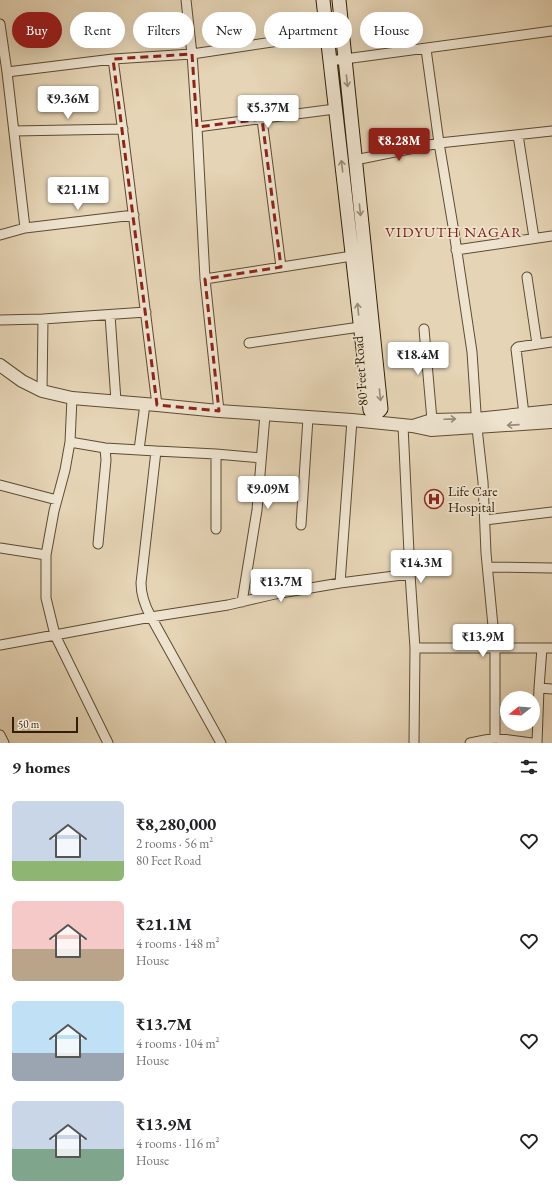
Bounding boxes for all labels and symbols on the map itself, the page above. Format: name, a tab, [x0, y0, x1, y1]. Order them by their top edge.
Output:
one-way arrow	[343, 74, 351, 87]
pin: ₹9.36M	[35, 86, 101, 120]
pin: ₹5.37M	[235, 95, 301, 129]
pin: ₹8.28M	[366, 128, 432, 162]
one-way arrow	[338, 160, 346, 173]
pin: ₹21.1M	[45, 177, 111, 211]
one-way arrow	[356, 203, 364, 216]
district label: VIDYUTH NAGAR	[385, 222, 523, 241]
one-way arrow	[354, 303, 362, 316]
street label: 80 Feet Road	[349, 334, 371, 407]
pin: ₹18.4M	[385, 342, 451, 376]
one-way arrow	[376, 388, 383, 401]
one-way arrow	[443, 415, 456, 423]
one-way arrow	[507, 421, 520, 428]
pin: ₹9.09M	[235, 476, 301, 510]
place label: Life Care Hospital	[448, 482, 498, 516]
hospital icon: Life Care Hospital	[423, 488, 445, 510]
pin: ₹14.3M	[388, 550, 454, 584]
pin: ₹13.7M	[248, 569, 314, 603]
pin: ₹13.9M	[450, 624, 516, 658]
north arrow	[500, 691, 540, 731]
scale bar	[12, 715, 78, 734]

